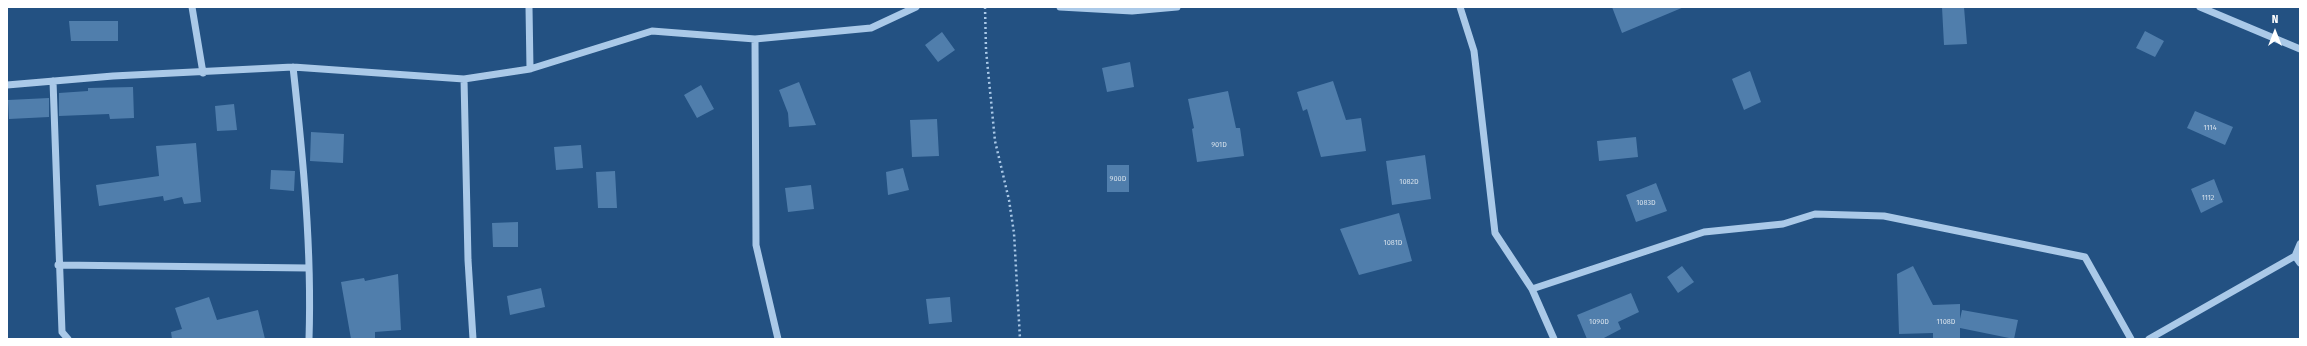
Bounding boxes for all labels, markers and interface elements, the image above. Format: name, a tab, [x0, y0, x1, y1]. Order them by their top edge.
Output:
north arrow	[2255, 12, 2295, 52]
text: N	[2272, 13, 2278, 26]
house number: 1114	[2203, 123, 2217, 133]
house number: 901D	[1211, 140, 1227, 150]
house number: 900D	[1110, 174, 1126, 184]
house number: 1082D	[1399, 177, 1419, 187]
house number: 1112	[2202, 193, 2214, 203]
house number: 1083D	[1636, 198, 1656, 208]
house number: 1081D	[1384, 238, 1402, 248]
house number: 1090D	[1589, 317, 1609, 327]
house number: 1108D	[1937, 317, 1955, 327]

